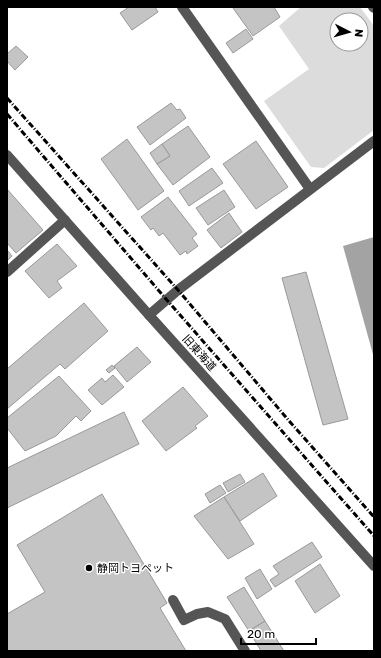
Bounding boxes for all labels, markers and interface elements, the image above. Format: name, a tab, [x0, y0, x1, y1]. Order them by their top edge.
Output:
north arrow	[329, 12, 369, 52]
text: N	[352, 28, 365, 38]
street label: 旧東海道	[179, 332, 219, 374]
place label: 静岡トヨペット	[97, 562, 174, 575]
marker: 静岡トヨペット	[84, 563, 94, 573]
scale bar	[241, 620, 316, 646]
text: 20 m	[247, 627, 275, 641]

